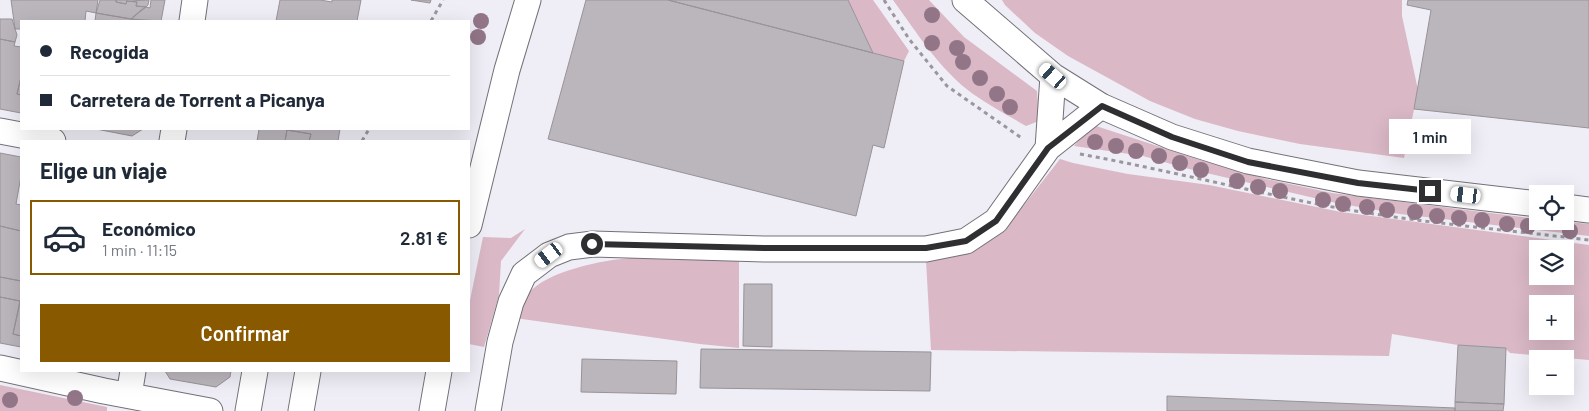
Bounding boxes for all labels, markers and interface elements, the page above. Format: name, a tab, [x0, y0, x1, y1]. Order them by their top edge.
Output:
text: Recogida	[70, 40, 149, 63]
car	[1036, 60, 1069, 92]
text: Carretera de Torrent a Picanya	[70, 88, 325, 111]
callout: 1 min	[1389, 119, 1471, 154]
text: 1 min	[1413, 127, 1447, 146]
text: Elige un viaje	[40, 157, 167, 183]
route end	[1419, 180, 1441, 202]
map controls	[1529, 185, 1574, 395]
button: locate	[1529, 185, 1574, 230]
car	[1450, 186, 1481, 204]
icon: car	[42, 215, 87, 260]
text: Económico	[102, 217, 196, 240]
text: 2.81 €	[400, 226, 448, 249]
route start	[581, 233, 603, 255]
text: 1 min · 11:15	[102, 240, 177, 259]
car	[532, 240, 565, 270]
button: layers	[1529, 240, 1574, 285]
button: +	[1529, 295, 1574, 340]
button: Confirmar	[40, 304, 450, 362]
button: −	[1529, 350, 1574, 395]

